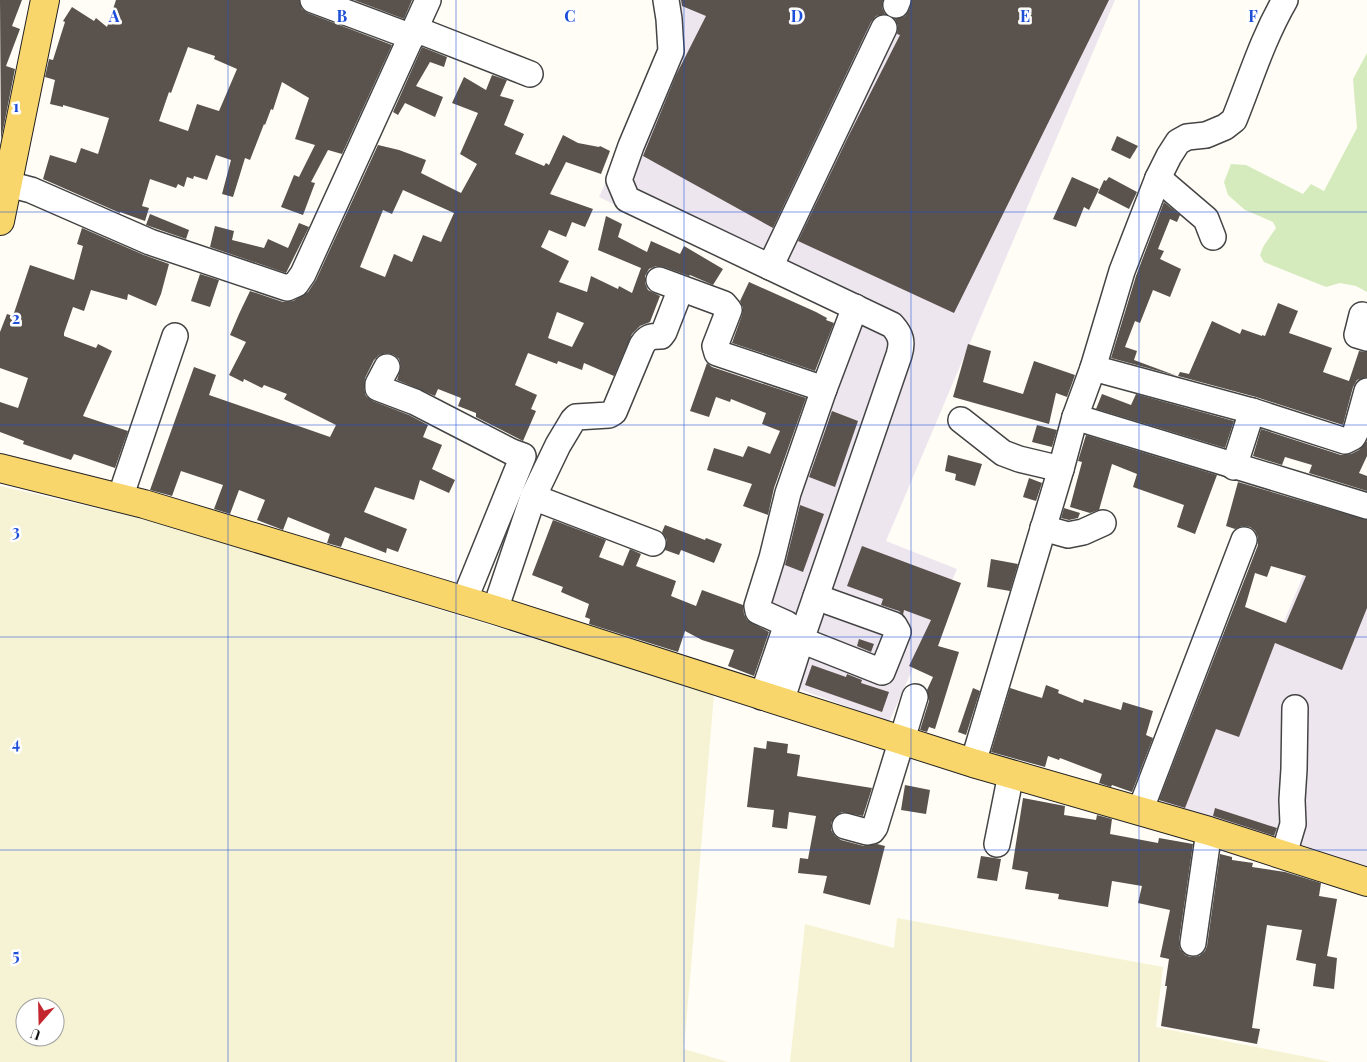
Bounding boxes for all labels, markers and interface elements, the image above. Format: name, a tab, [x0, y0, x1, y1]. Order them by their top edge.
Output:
text: A	[108, 5, 120, 26]
text: B	[337, 5, 348, 26]
text: C	[564, 5, 576, 26]
text: D	[791, 5, 803, 26]
text: E	[1020, 5, 1030, 26]
text: F	[1248, 5, 1258, 26]
text: 1	[13, 95, 19, 116]
text: 2	[12, 307, 20, 328]
text: 3	[12, 520, 20, 541]
text: 4	[12, 732, 20, 753]
text: 5	[12, 944, 20, 965]
north arrow	[15, 997, 65, 1047]
text: U	[27, 1024, 43, 1045]

